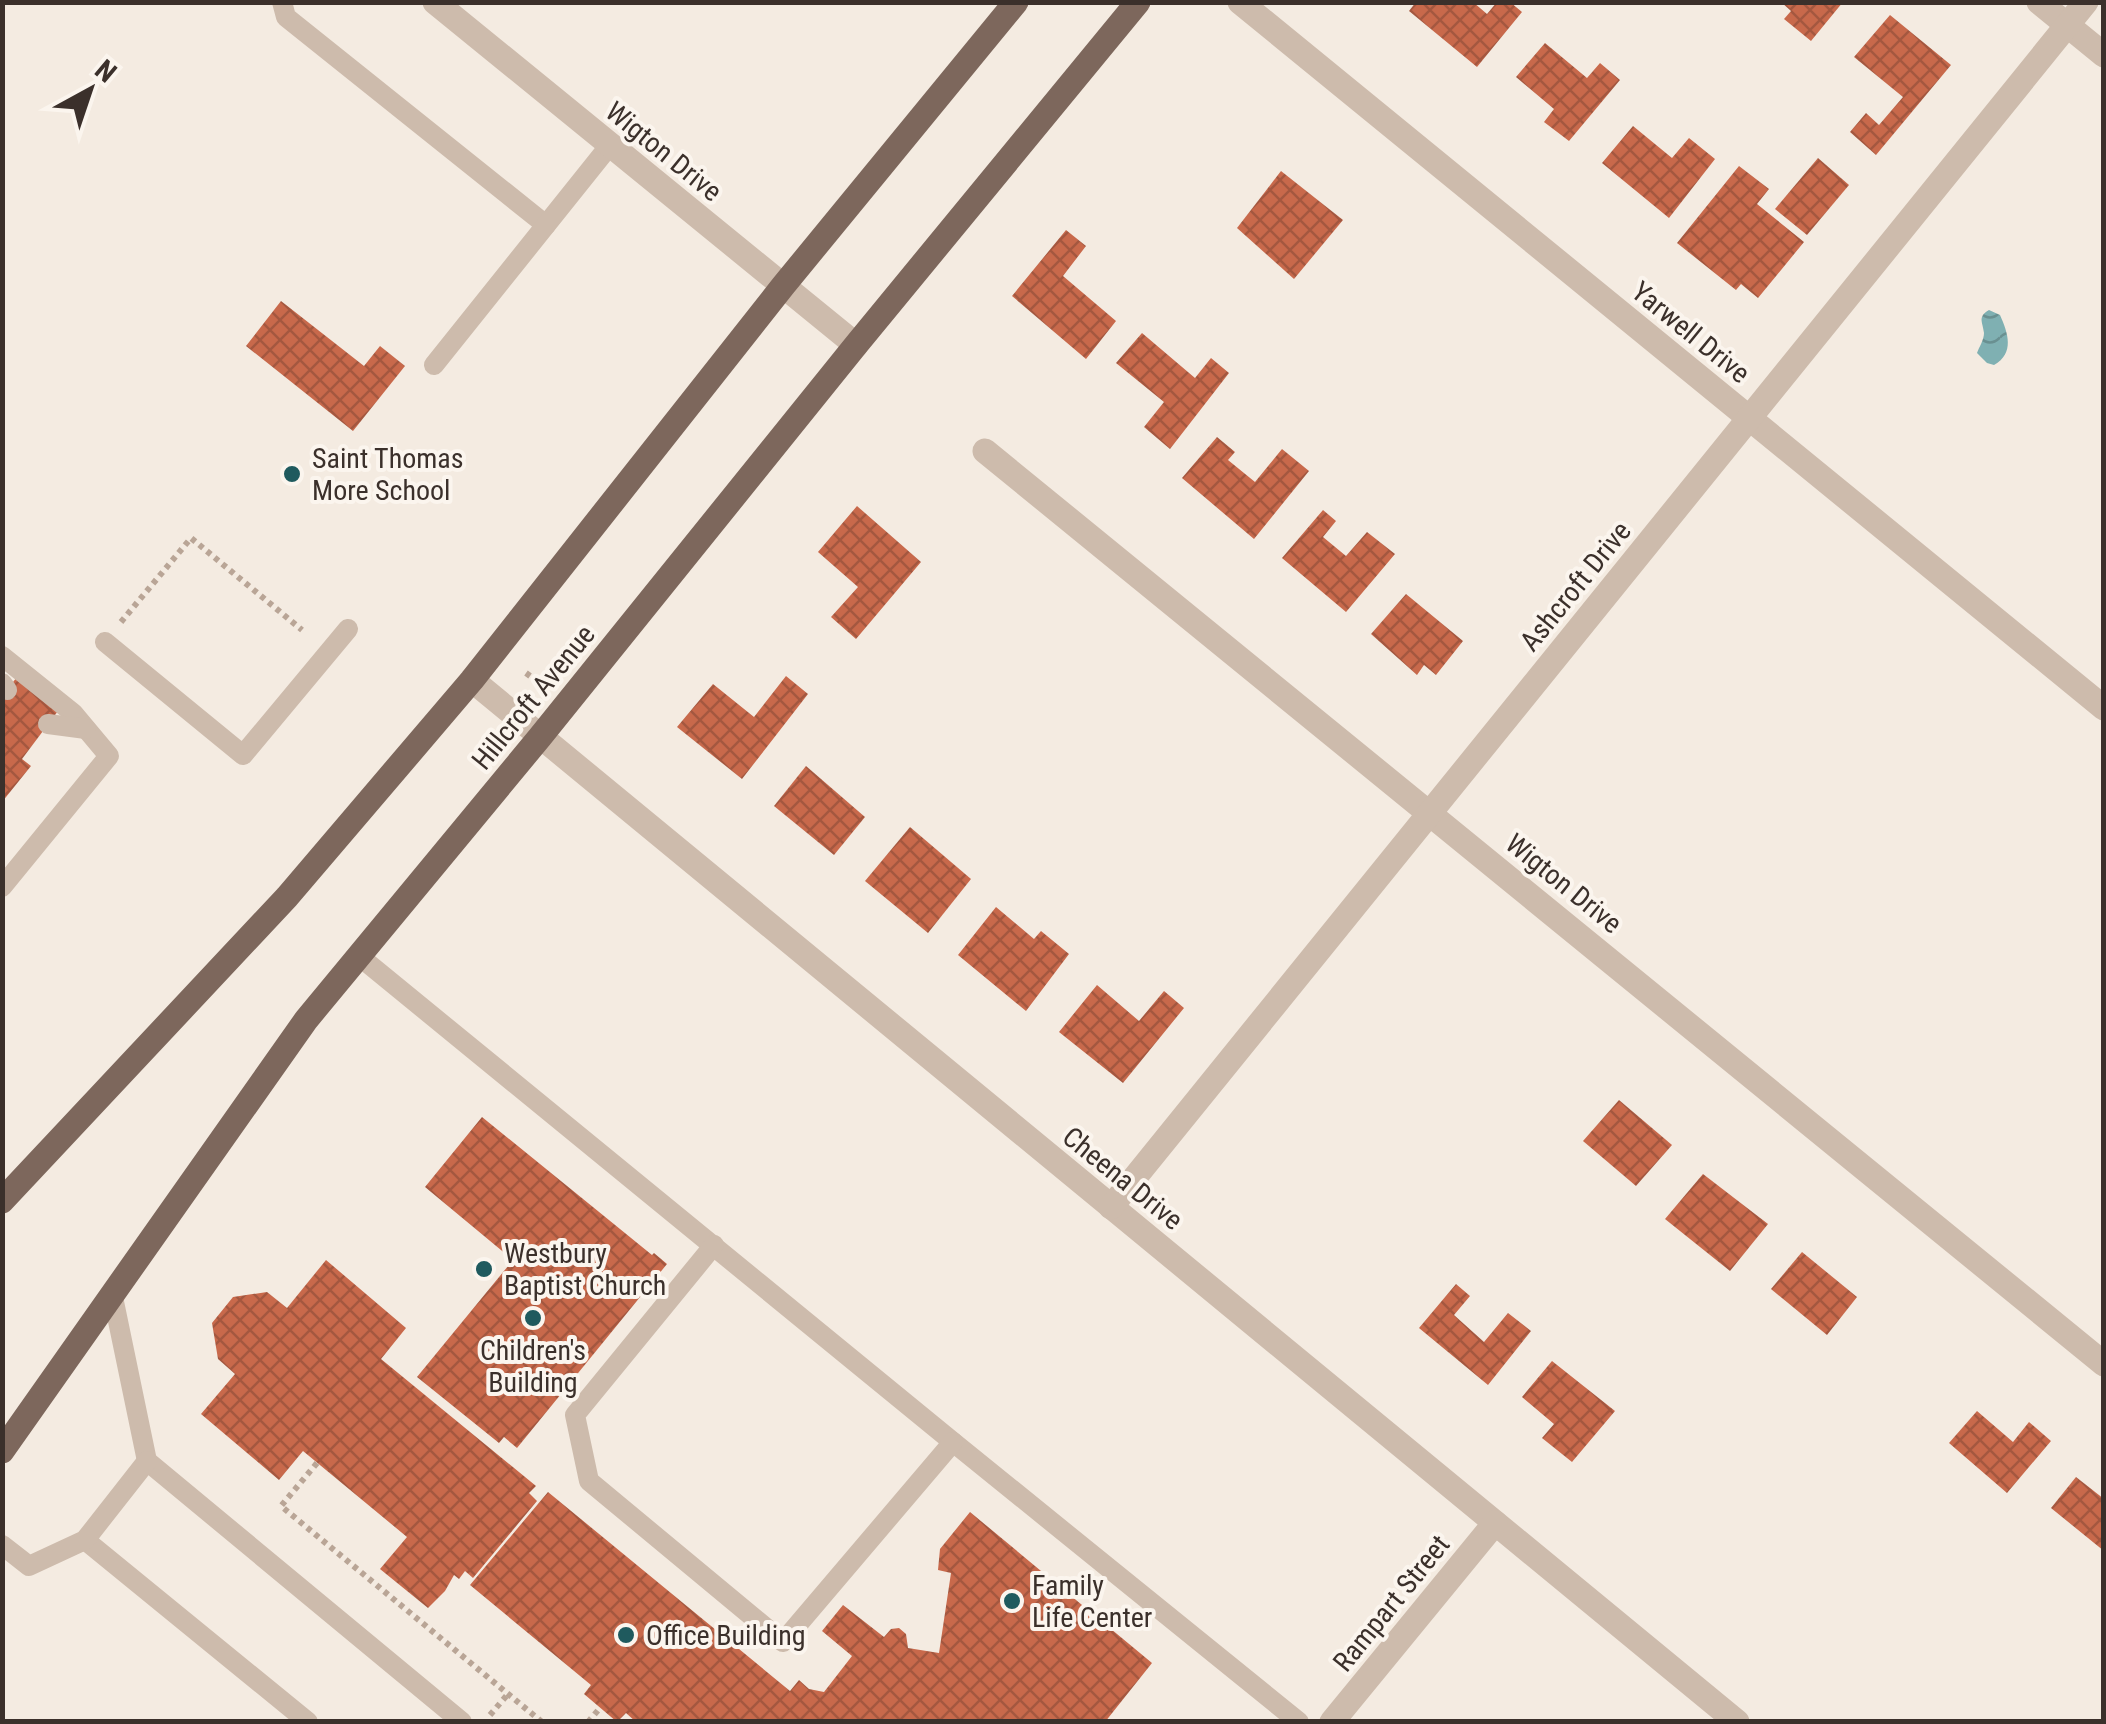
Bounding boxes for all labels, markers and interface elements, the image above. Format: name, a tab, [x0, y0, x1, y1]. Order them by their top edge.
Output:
north arrow	[40, 40, 140, 140]
text: N	[89, 53, 123, 89]
street label: Wigton Drive	[599, 95, 728, 208]
street label: Yarwell Drive	[1625, 275, 1756, 390]
place label: Saint Thomas More School	[312, 442, 464, 507]
marker: Saint Thomas More School	[281, 463, 303, 485]
street label: Ashcroft Drive	[1513, 515, 1638, 658]
street label: Hillcroft Avenue	[465, 619, 602, 776]
street label: Wigton Drive	[1499, 827, 1628, 940]
street label: Cheena Drive	[1056, 1120, 1189, 1237]
place label: Westbury Baptist Church	[504, 1237, 666, 1302]
marker: Westbury Baptist Church	[473, 1258, 495, 1280]
marker: Children's Building	[522, 1307, 544, 1329]
place label: Children's Building	[480, 1334, 586, 1399]
street label: Rampart Street	[1326, 1528, 1456, 1678]
place label: Family Life Center	[1032, 1569, 1152, 1634]
marker: Family Life Center	[1001, 1590, 1023, 1612]
place label: Office Building	[646, 1619, 806, 1652]
marker: Office Building	[615, 1624, 637, 1646]

